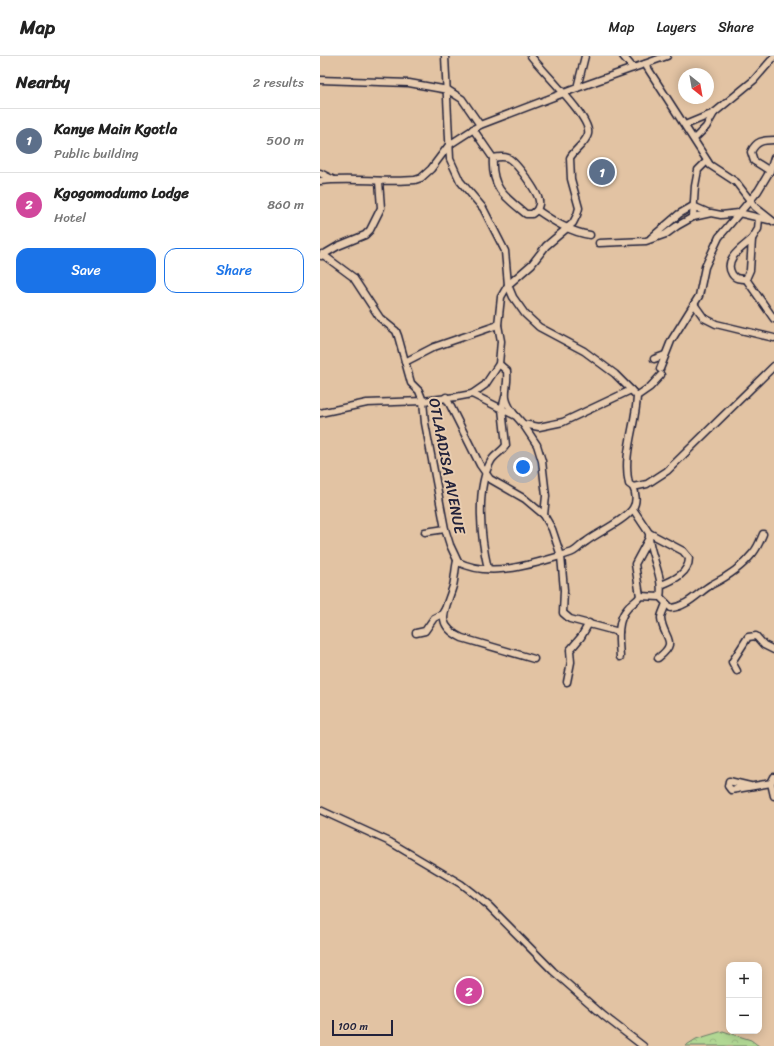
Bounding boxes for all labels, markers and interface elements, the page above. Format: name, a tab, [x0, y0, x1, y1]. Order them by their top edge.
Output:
text: Map	[20, 11, 55, 44]
text: Map	[609, 15, 634, 40]
text: Layers	[656, 15, 696, 40]
text: Share	[718, 15, 754, 40]
text: Nearby	[16, 67, 70, 97]
north arrow	[678, 68, 714, 104]
text: 2 results	[253, 71, 304, 94]
text: Kanye Main Kgotla	[54, 116, 177, 142]
text: 1	[26, 129, 32, 152]
text: 500 m	[266, 129, 304, 152]
text: Public building	[54, 142, 139, 165]
pin: 1	[589, 157, 615, 187]
text: Kgogomodumo Lodge	[54, 180, 189, 206]
text: 2	[25, 193, 33, 216]
text: 860 m	[267, 193, 304, 216]
text: Hotel	[54, 206, 86, 229]
button: Save	[16, 248, 156, 293]
button: Share	[164, 248, 304, 293]
street label: OTLAADISA AVENUE	[421, 396, 473, 538]
your location	[513, 457, 533, 477]
map controls	[726, 962, 762, 1034]
button: +	[726, 962, 762, 998]
pin: 2	[456, 976, 482, 1006]
button: −	[726, 998, 762, 1034]
text: 100 m	[338, 1017, 368, 1036]
scale bar	[332, 1018, 393, 1037]

